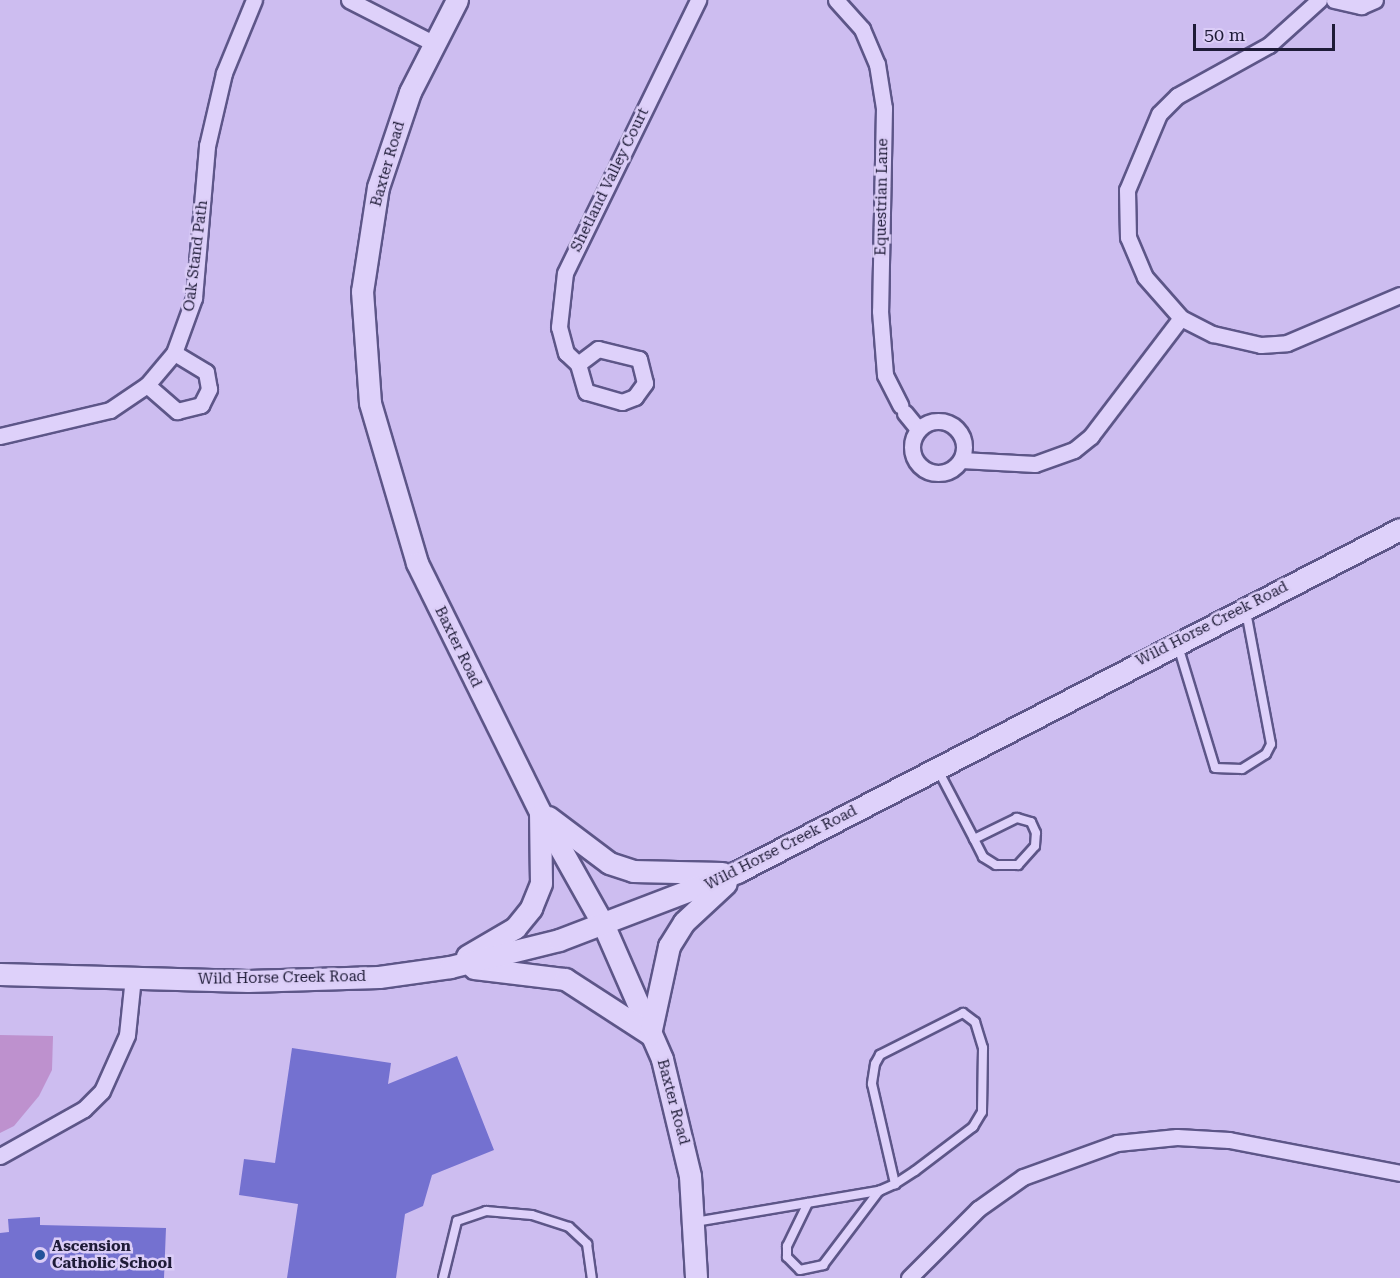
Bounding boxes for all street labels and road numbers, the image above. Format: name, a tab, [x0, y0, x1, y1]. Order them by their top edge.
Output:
street label: Shetland Valley Court	[567, 105, 653, 255]
street label: Baxter Road	[367, 119, 409, 209]
street label: Equestrian Lane	[872, 138, 892, 256]
street label: Oak Stand Path	[180, 199, 212, 313]
street label: Wild Horse Creek Road	[1133, 578, 1291, 670]
street label: Baxter Road	[431, 604, 485, 690]
street label: Wild Horse Creek Road	[702, 802, 860, 894]
street label: Wild Horse Creek Road	[198, 968, 366, 988]
street label: Baxter Road	[653, 1057, 693, 1147]

